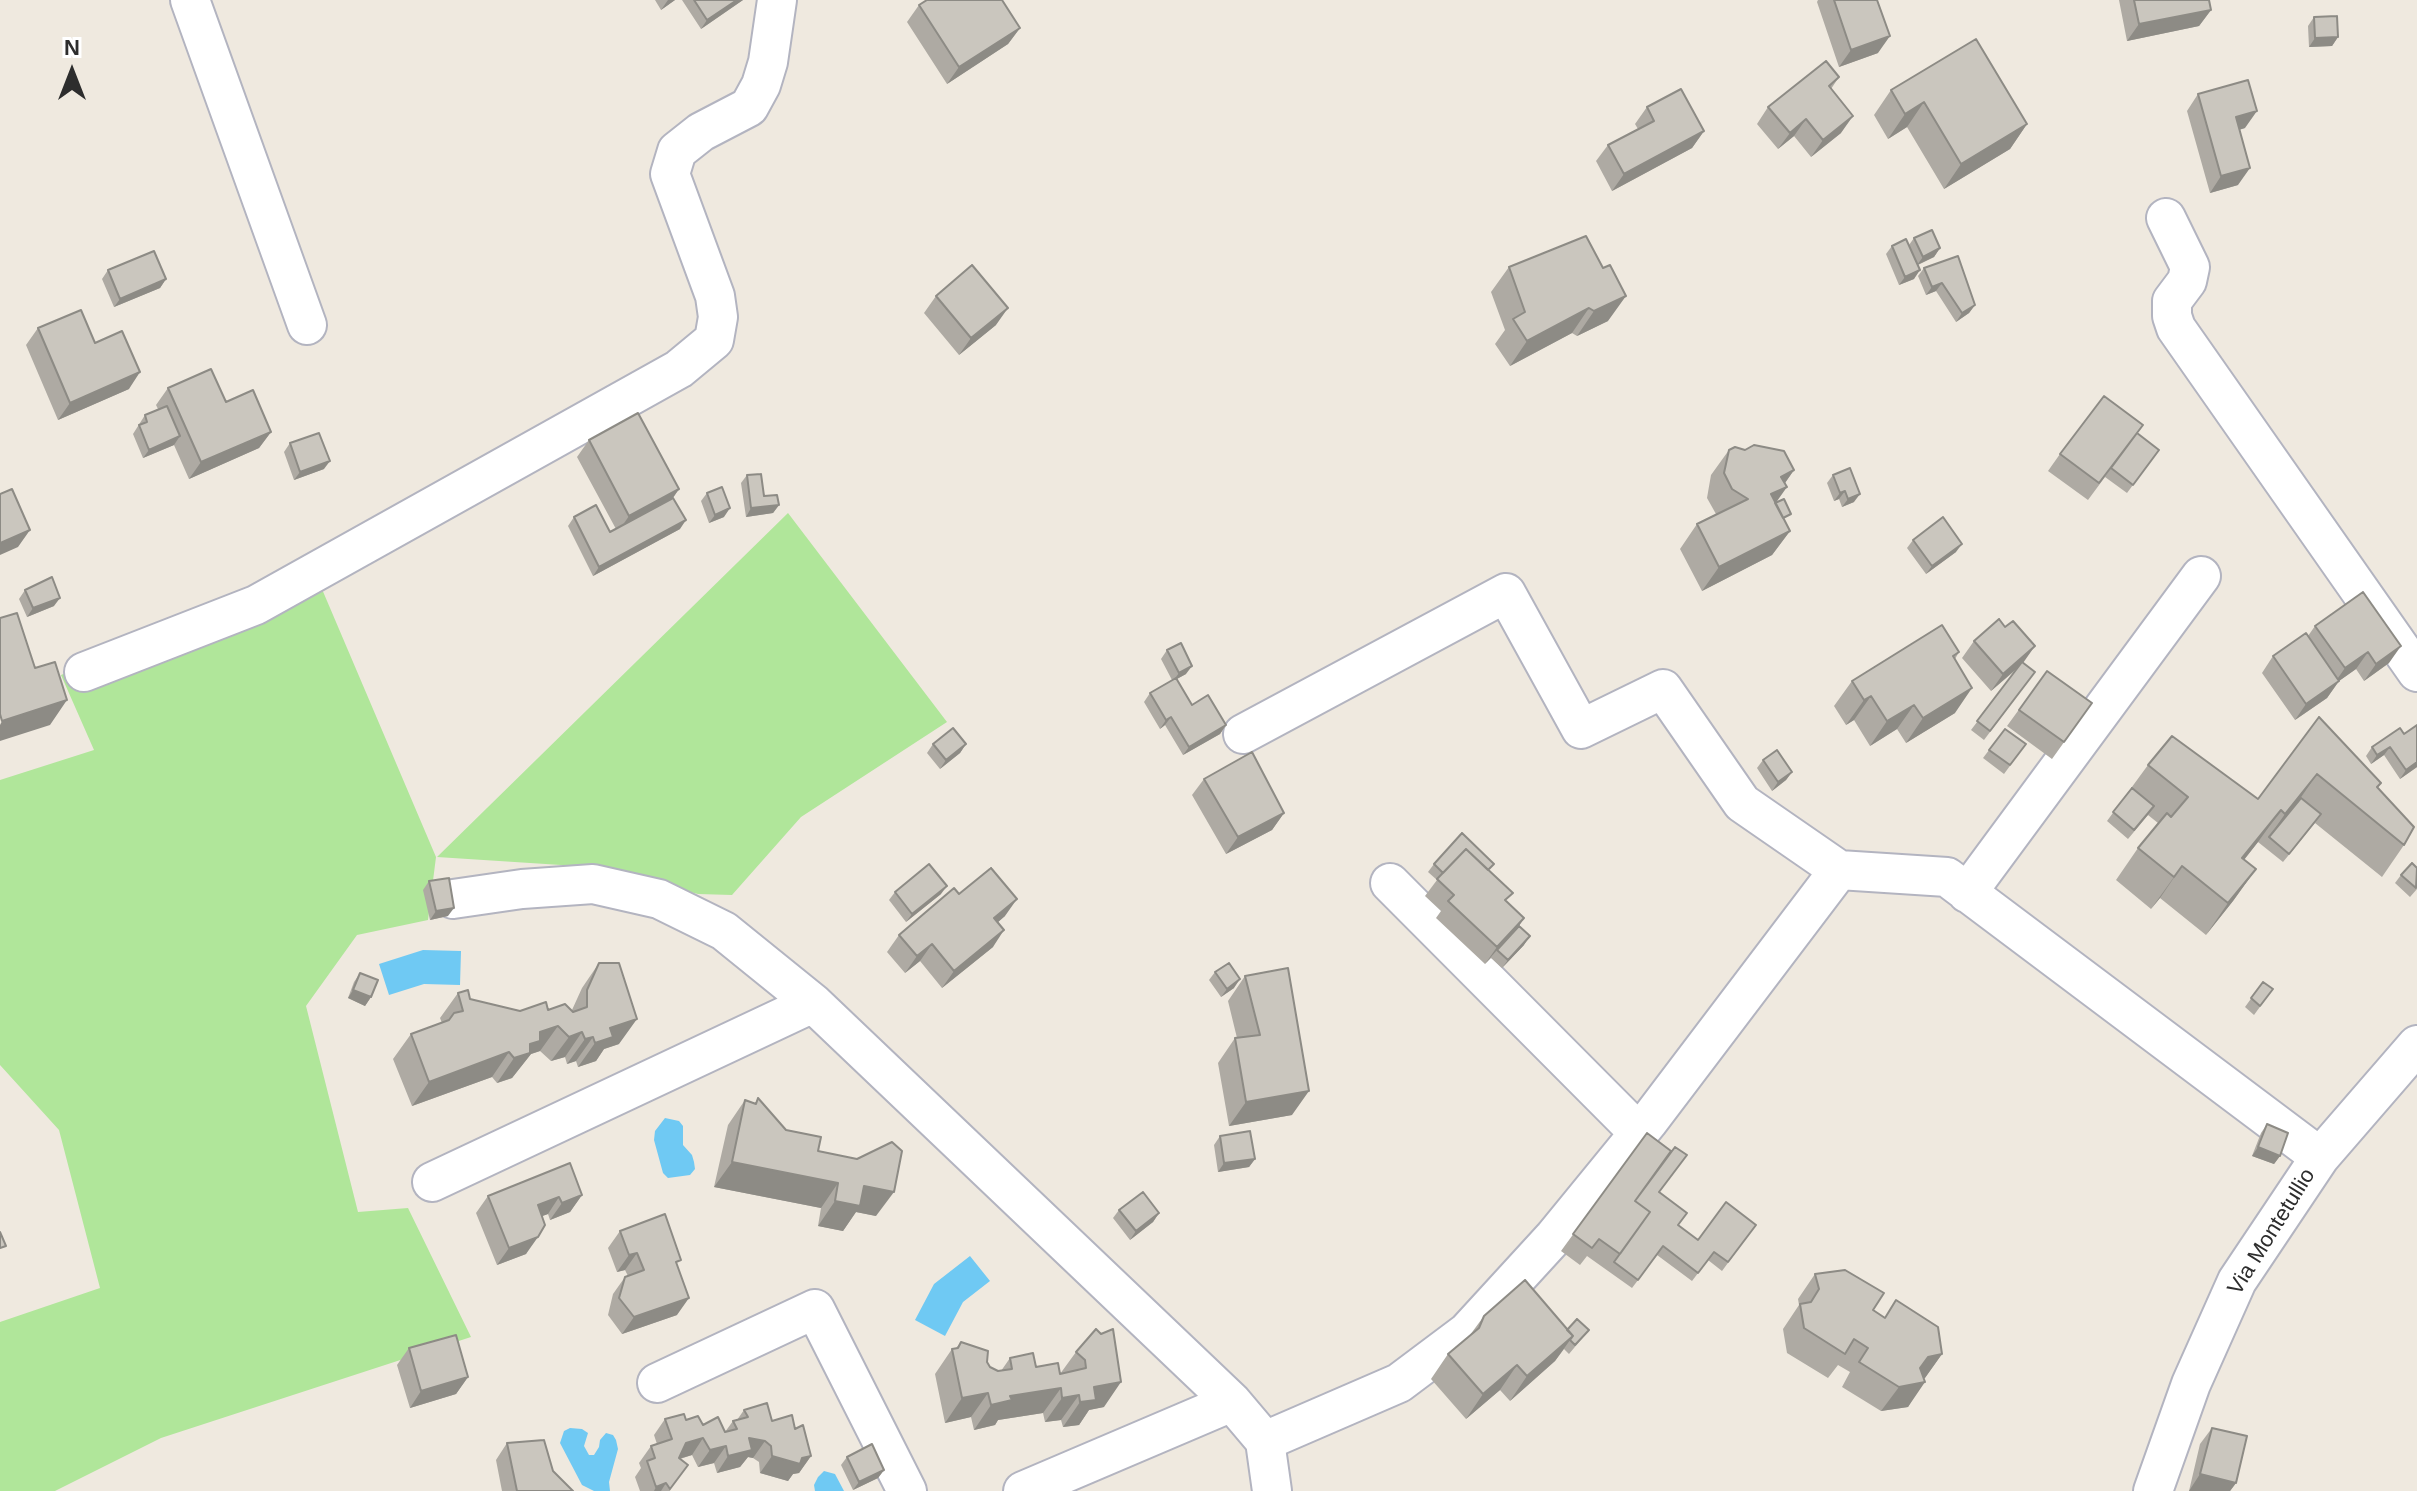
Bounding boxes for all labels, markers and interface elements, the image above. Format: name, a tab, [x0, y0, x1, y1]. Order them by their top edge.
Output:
north arrow	[32, 32, 112, 112]
text: N	[64, 35, 80, 60]
street label: Via Montetullio	[2223, 1164, 2321, 1300]

